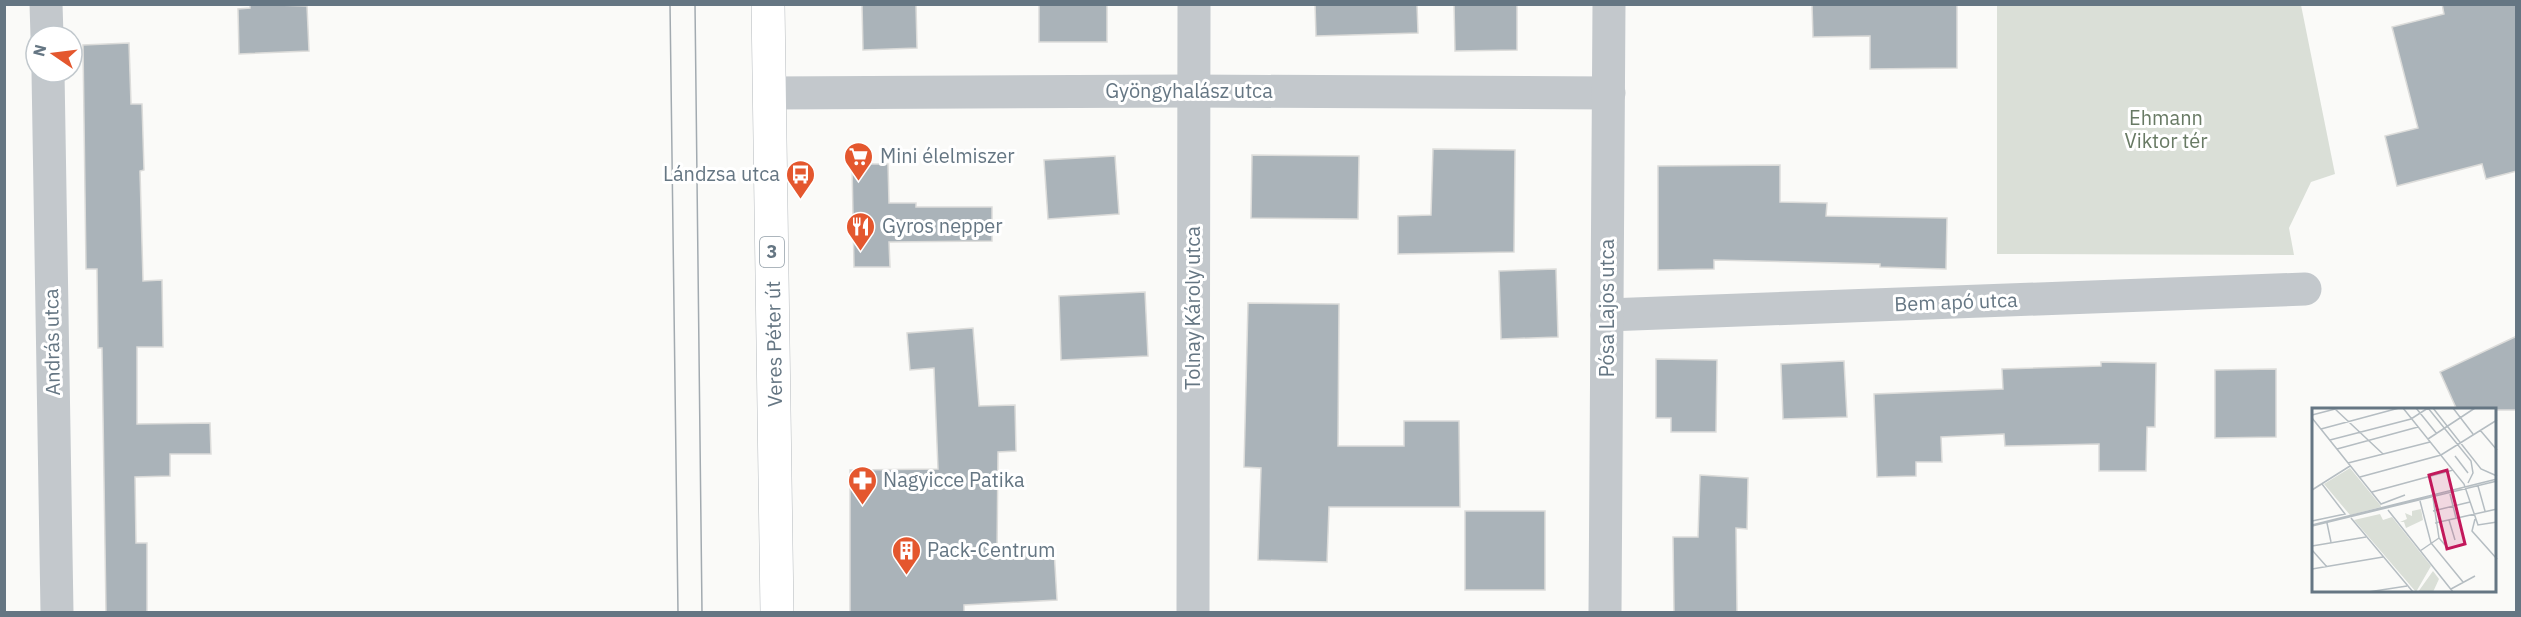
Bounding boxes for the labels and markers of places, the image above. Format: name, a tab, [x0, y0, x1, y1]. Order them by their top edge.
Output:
supermarket icon: Mini élelmiszer	[843, 140, 875, 182]
place label: Mini élelmiszer	[880, 142, 1015, 169]
bus stop icon: Lándzsa utca	[785, 158, 817, 200]
place label: Lándzsa utca	[663, 160, 780, 187]
restaurant icon: Gyros nepper	[845, 210, 877, 252]
place label: Gyros nepper	[882, 212, 1003, 239]
pharmacy icon: Nagyicce Patika	[846, 464, 878, 506]
place label: Nagyicce Patika	[883, 466, 1025, 493]
building icon: Pack-Centrum	[890, 534, 922, 576]
place label: Pack-Centrum	[927, 536, 1056, 563]

